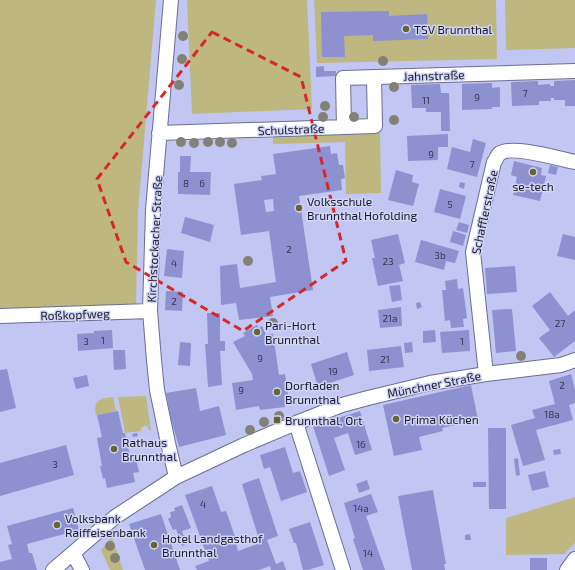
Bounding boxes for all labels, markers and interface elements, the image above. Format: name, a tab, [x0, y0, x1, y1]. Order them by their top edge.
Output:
place label: TSV Brunnthal	[414, 22, 493, 36]
marker: TSV Brunnthal	[401, 24, 411, 34]
street label: Jahnstraße	[403, 67, 465, 83]
house number: 7	[522, 87, 528, 99]
house number: 9	[474, 91, 480, 103]
house number: 11	[422, 94, 430, 106]
street label: Schulstraße	[257, 121, 325, 137]
house number: 9	[428, 148, 434, 160]
house number: 7	[469, 158, 475, 170]
marker: se-tech	[528, 167, 538, 177]
street label: Schafflerstraße	[468, 168, 500, 256]
street label: Kirchstockacher Straße	[144, 175, 164, 303]
house number: 8	[183, 177, 189, 189]
house number: 6	[199, 177, 205, 189]
place label: se-tech	[512, 179, 554, 193]
place label: Volksschule Brunnthal Hofolding	[307, 194, 418, 222]
house number: 5	[447, 198, 453, 210]
marker: Volksschule Brunnthal Hofolding	[294, 203, 304, 213]
house number: 2	[286, 243, 292, 255]
house number: 3b	[434, 249, 446, 261]
house number: 23	[382, 255, 394, 267]
house number: 4	[171, 257, 177, 269]
house number: 2	[171, 295, 177, 307]
street label: Roßkopfweg	[40, 306, 110, 322]
house number: 21a	[382, 312, 398, 324]
house number: 27	[555, 317, 565, 329]
place label: Pari-Hort Brunnthal	[265, 318, 320, 346]
marker: Pari-Hort Brunnthal	[252, 327, 262, 337]
house number: 1	[101, 334, 105, 346]
house number: 3	[83, 335, 89, 347]
house number: 1	[460, 335, 464, 347]
house number: 9	[257, 352, 263, 364]
house number: 21	[380, 353, 390, 365]
house number: 19	[328, 365, 338, 377]
street label: Münchner Straße	[386, 368, 482, 400]
place label: Dorfladen Brunnthal	[285, 378, 340, 406]
house number: 2	[559, 379, 565, 391]
house number: 9	[238, 384, 244, 396]
marker: Dorfladen Brunnthal	[272, 387, 282, 397]
house number: 18a	[544, 408, 560, 420]
place label: Prima Küchen	[404, 412, 479, 426]
place label: Brunnthal, Ort	[285, 413, 363, 427]
marker: Prima Küchen	[391, 414, 401, 424]
marker: Brunnthal, Ort	[272, 415, 282, 425]
place label: Rathaus Brunnthal	[122, 435, 177, 463]
house number: 16	[356, 438, 366, 450]
marker: Rathaus Brunnthal	[109, 444, 119, 454]
house number: 3	[52, 458, 58, 470]
house number: 4	[200, 498, 206, 510]
house number: 14a	[353, 502, 369, 514]
place label: Volksbank Raiffeisenbank	[65, 511, 146, 539]
marker: Volksbank Raiffeisenbank	[52, 520, 62, 530]
place label: Hotel Landgasthof Brunnthal	[162, 531, 263, 559]
marker: Hotel Landgasthof Brunnthal	[149, 540, 159, 550]
house number: 14	[363, 547, 373, 559]

